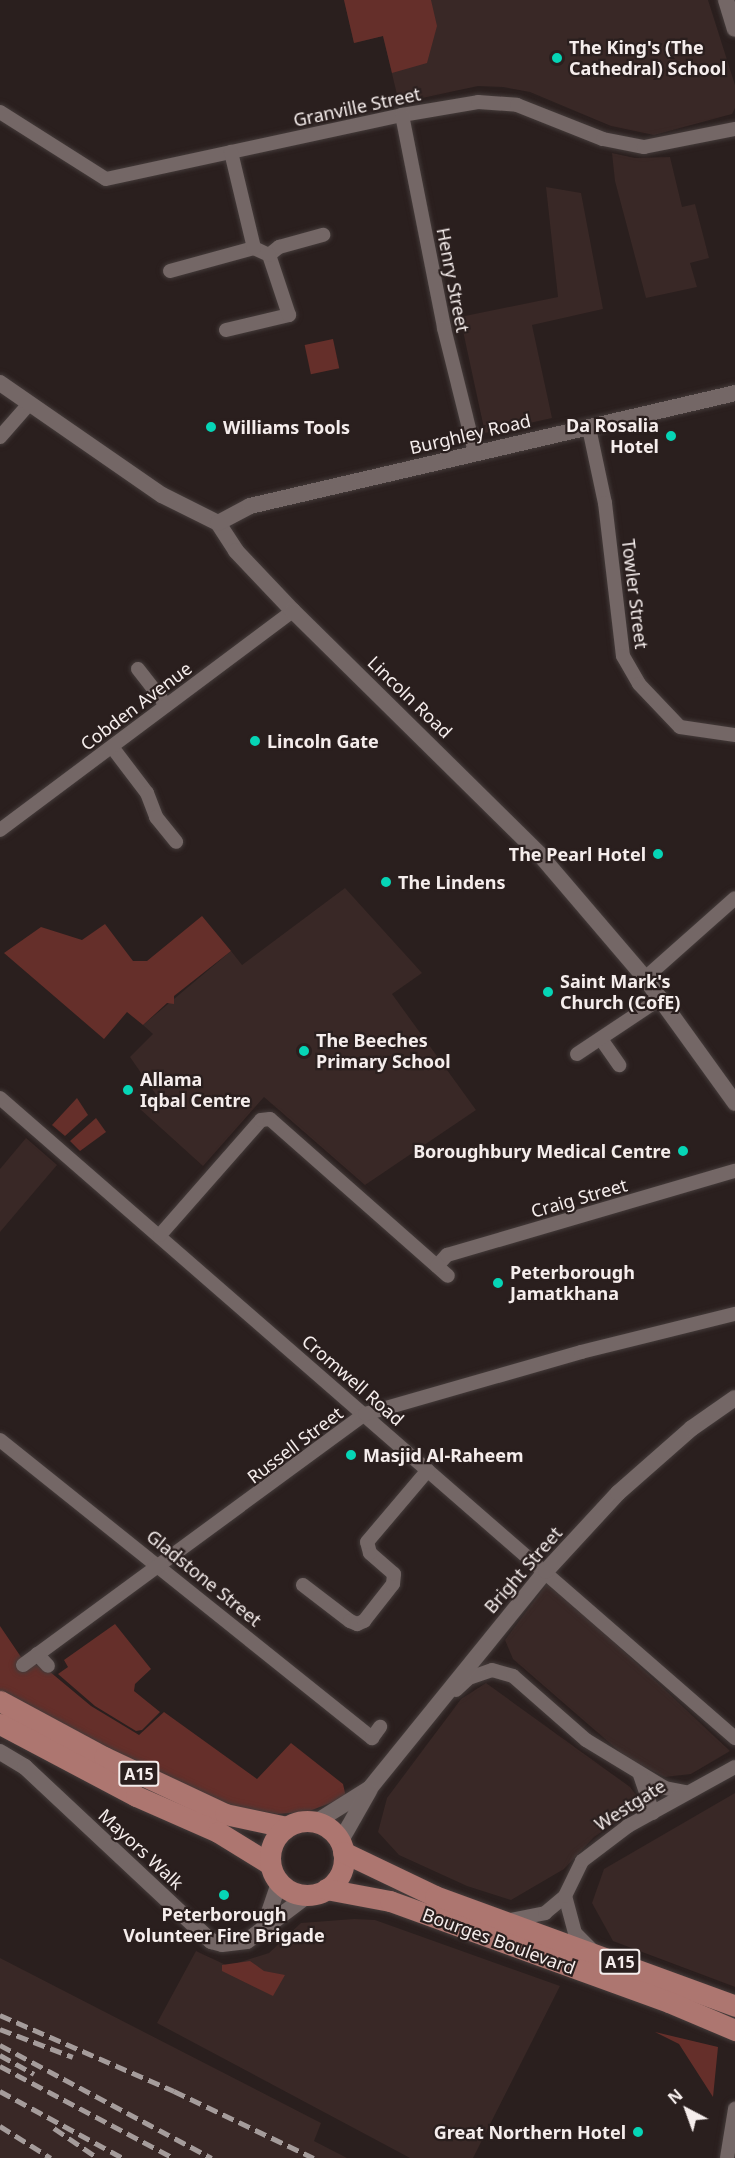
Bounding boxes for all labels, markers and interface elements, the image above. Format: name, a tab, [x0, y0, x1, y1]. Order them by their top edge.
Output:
place label: The King's (The Cathedral) School	[569, 37, 726, 80]
marker: The King's (The Cathedral) School	[550, 51, 564, 65]
street label: Granville Street	[291, 83, 423, 131]
street label: Henry Street	[432, 226, 474, 334]
street label: Burghley Road	[407, 410, 533, 458]
place label: Da Rosalia Hotel	[566, 415, 659, 458]
place label: Williams Tools	[223, 416, 350, 438]
marker: Williams Tools	[204, 420, 218, 434]
marker: Da Rosalia Hotel	[664, 429, 678, 443]
street label: Towler Street	[618, 538, 652, 650]
street label: Lincoln Road	[363, 652, 457, 742]
street label: Cobden Avenue	[76, 657, 196, 755]
place label: Lincoln Gate	[267, 730, 379, 752]
marker: Lincoln Gate	[248, 734, 262, 748]
place label: The Pearl Hotel	[509, 843, 646, 865]
marker: The Pearl Hotel	[651, 847, 665, 861]
place label: The Lindens	[398, 871, 506, 893]
marker: The Lindens	[379, 875, 393, 889]
place label: Saint Mark's Church (CofE)	[560, 971, 680, 1014]
marker: Saint Mark's Church (CofE)	[541, 985, 555, 999]
place label: The Beeches Primary School	[316, 1030, 451, 1072]
marker: The Beeches Primary School	[297, 1044, 311, 1058]
place label: Allama Iqbal Centre	[140, 1069, 251, 1112]
marker: Allama Iqbal Centre	[121, 1083, 135, 1097]
place label: Boroughbury Medical Centre	[413, 1140, 671, 1162]
marker: Boroughbury Medical Centre	[676, 1144, 690, 1158]
street label: Craig Street	[528, 1174, 630, 1222]
place label: Peterborough Jamatkhana	[510, 1262, 635, 1304]
marker: Peterborough Jamatkhana	[491, 1276, 505, 1290]
street label: Cromwell Road	[298, 1330, 408, 1430]
street label: Russell Street	[243, 1402, 347, 1488]
place label: Masjid Al-Raheem	[363, 1444, 524, 1466]
marker: Masjid Al-Raheem	[344, 1448, 358, 1462]
street label: Bright Street	[480, 1522, 566, 1618]
street label: Gladstone Street	[142, 1525, 266, 1631]
road number: A15	[118, 1761, 160, 1787]
street label: Westgate	[591, 1775, 669, 1835]
street label: Mayors Walk	[94, 1804, 188, 1894]
marker: Peterborough Volunteer Fire Brigade	[217, 1888, 231, 1902]
street label: Bourges Boulevard	[420, 1903, 578, 1979]
place label: Peterborough Volunteer Fire Brigade	[123, 1904, 325, 1946]
road number: A15	[599, 1949, 641, 1975]
north arrow	[657, 2080, 717, 2140]
text: N	[663, 2084, 687, 2109]
place label: Great Northern Hotel	[434, 2121, 626, 2143]
marker: Great Northern Hotel	[631, 2125, 645, 2139]

